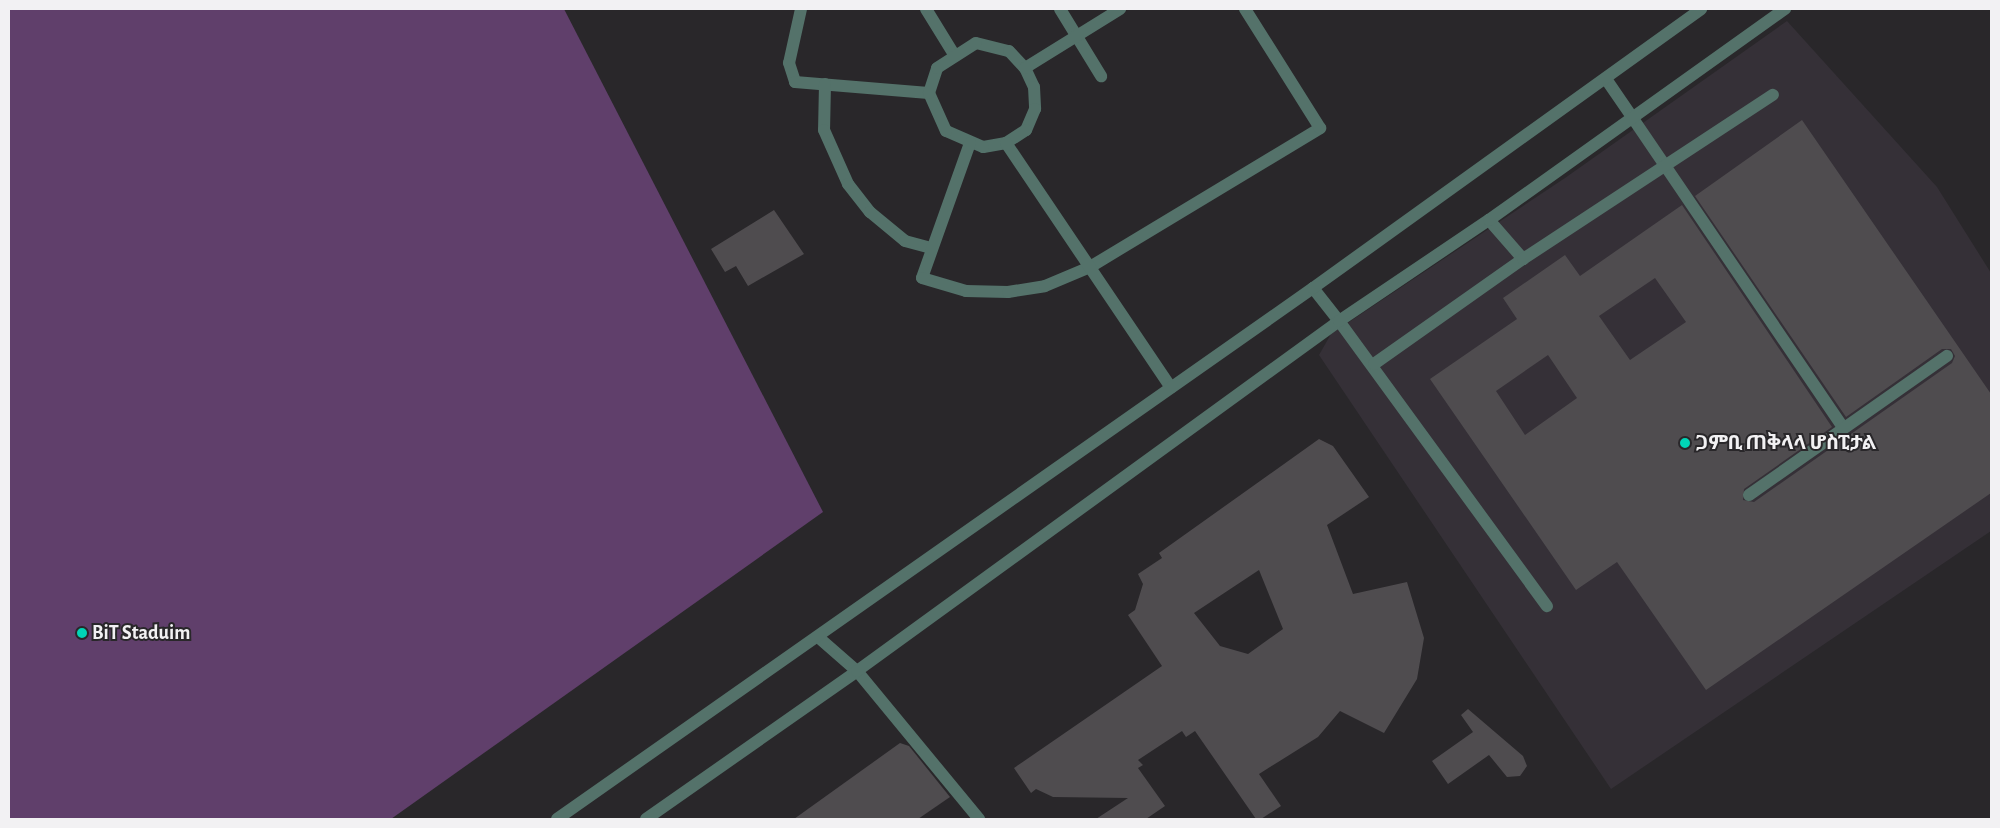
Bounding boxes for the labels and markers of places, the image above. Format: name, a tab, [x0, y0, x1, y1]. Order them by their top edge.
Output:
place label: ጋምቢ ጠቅላላ ሆስፒታል	[1696, 431, 1876, 455]
marker: ጋምቢ ጠቅላላ ሆስፒታል	[1678, 436, 1692, 450]
place label: BiT Staduim	[92, 621, 190, 645]
marker: BiT Staduim	[76, 627, 88, 639]

